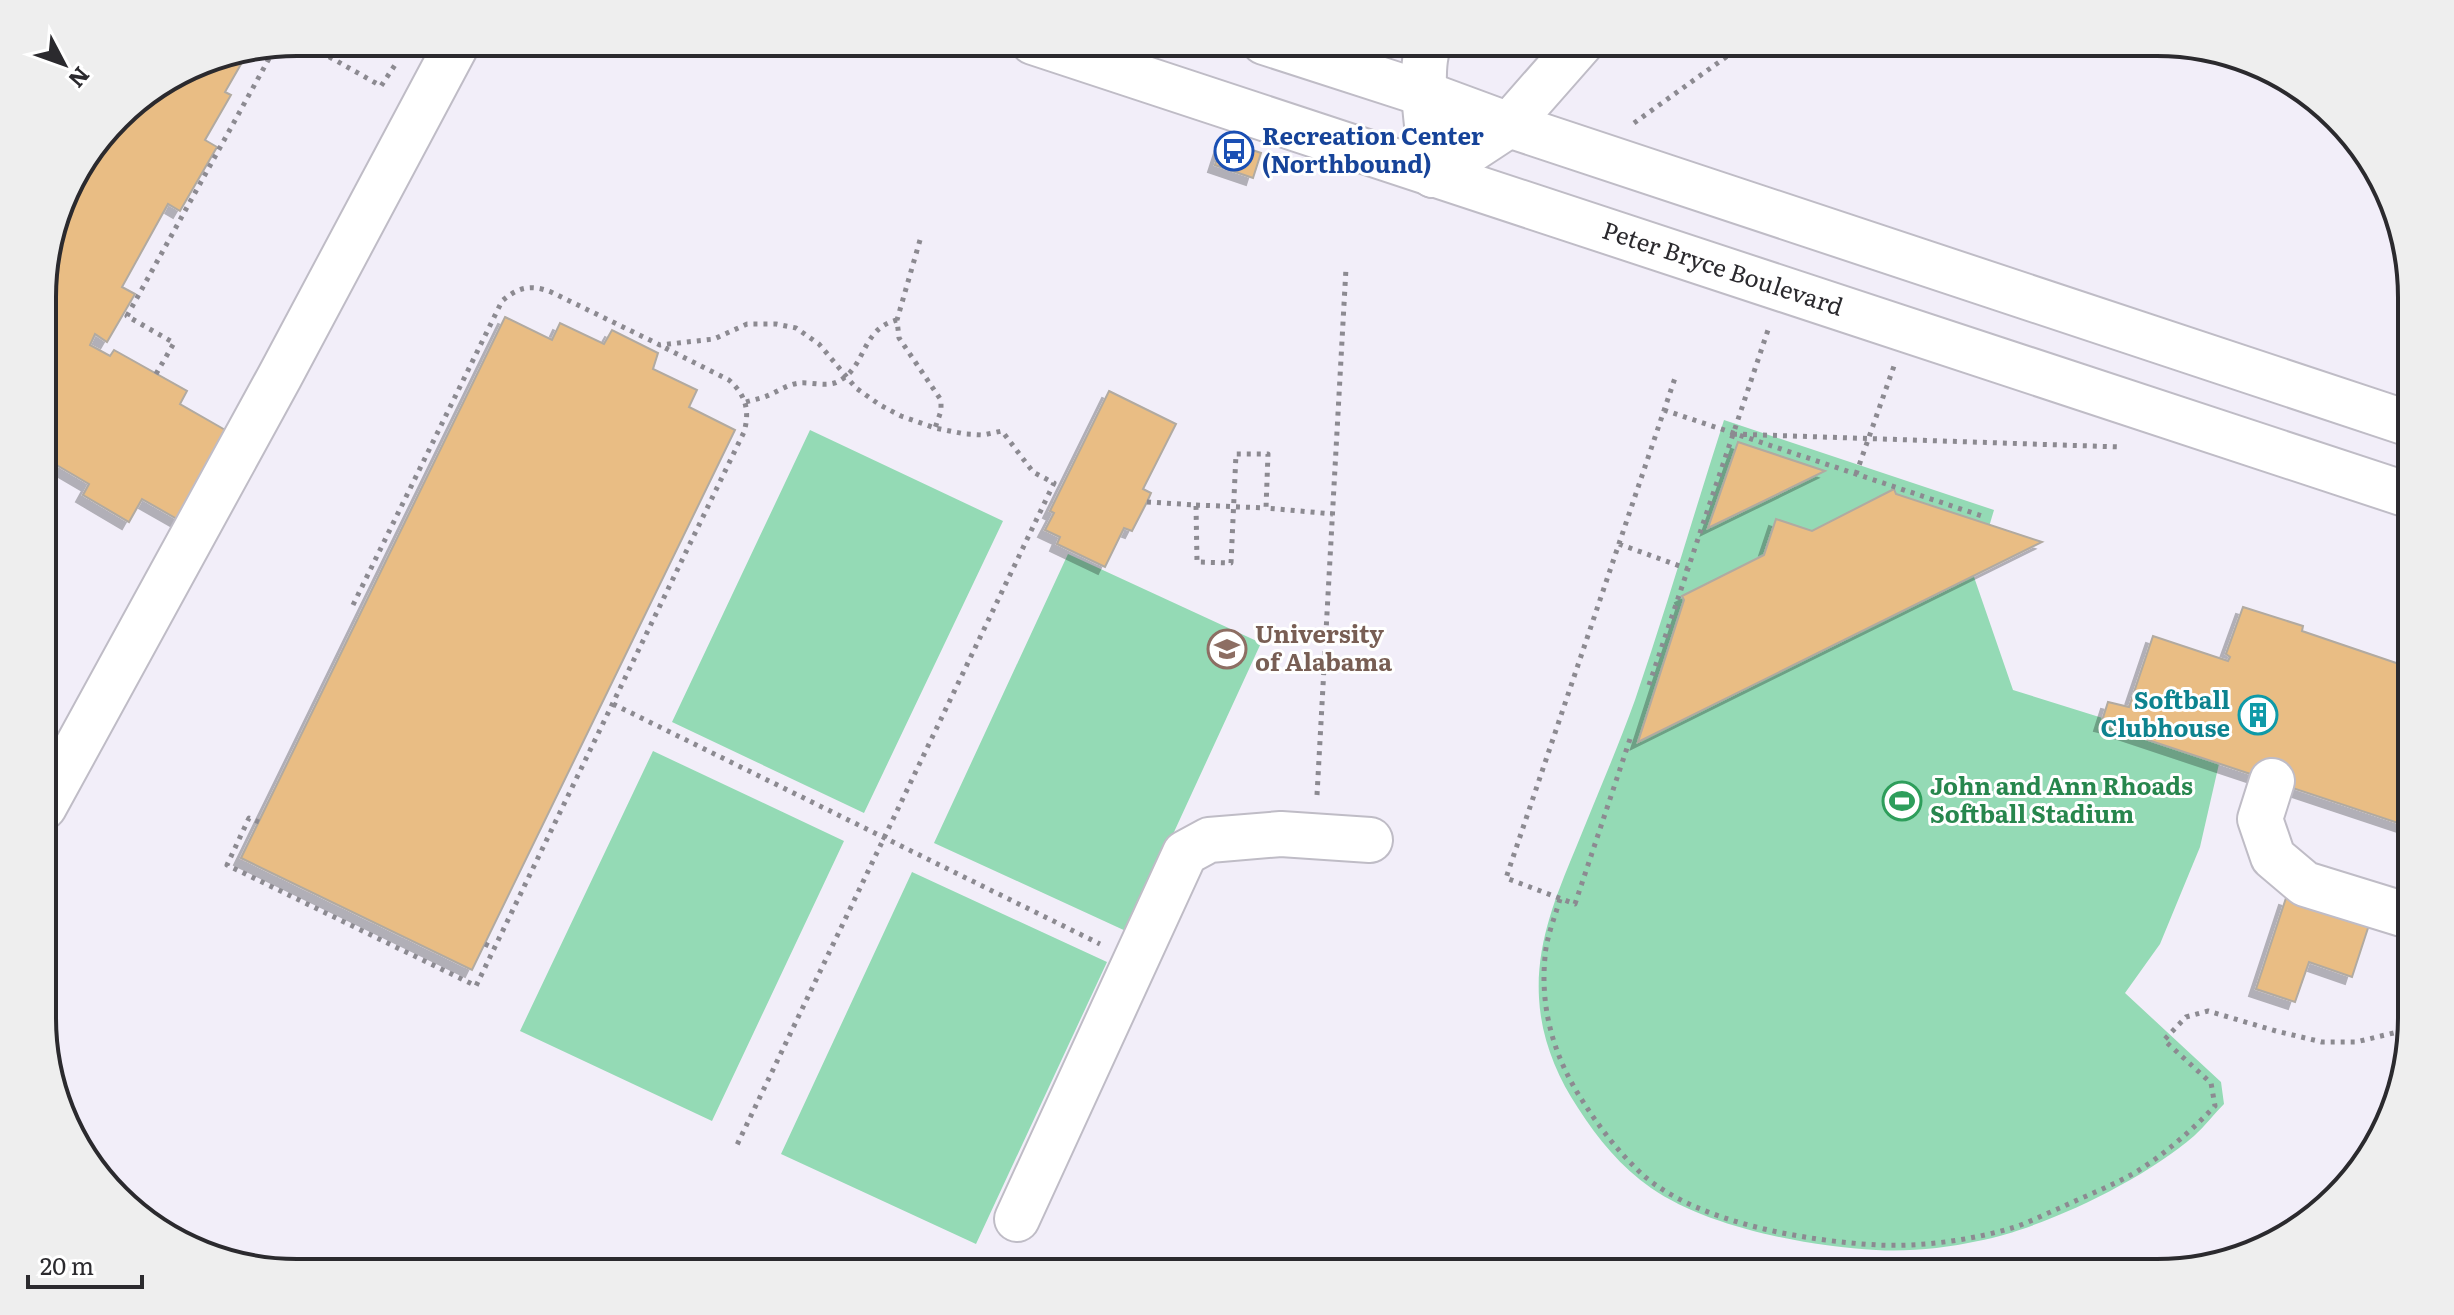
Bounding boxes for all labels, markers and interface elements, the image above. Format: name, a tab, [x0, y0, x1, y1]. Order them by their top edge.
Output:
north arrow	[24, 24, 104, 104]
text: N	[62, 60, 99, 96]
place label: Recreation Center (Northbound)	[1262, 117, 1484, 180]
bus stop icon: Recreation Center (Northbound)	[1213, 130, 1255, 172]
street label: Peter Bryce Boulevard	[1598, 211, 1848, 323]
place label: University of Alabama	[1255, 615, 1392, 678]
school or university icon: University of Alabama	[1206, 628, 1248, 670]
place label: Softball Clubhouse	[2101, 681, 2230, 744]
building icon: Softball Clubhouse	[2237, 694, 2279, 736]
place label: John and Ann Rhoads Softball Stadium	[1930, 767, 2193, 830]
sports icon: John and Ann Rhoads Softball Stadium	[1881, 780, 1923, 822]
scale bar	[28, 1239, 142, 1289]
text: 20 m	[40, 1247, 94, 1282]

